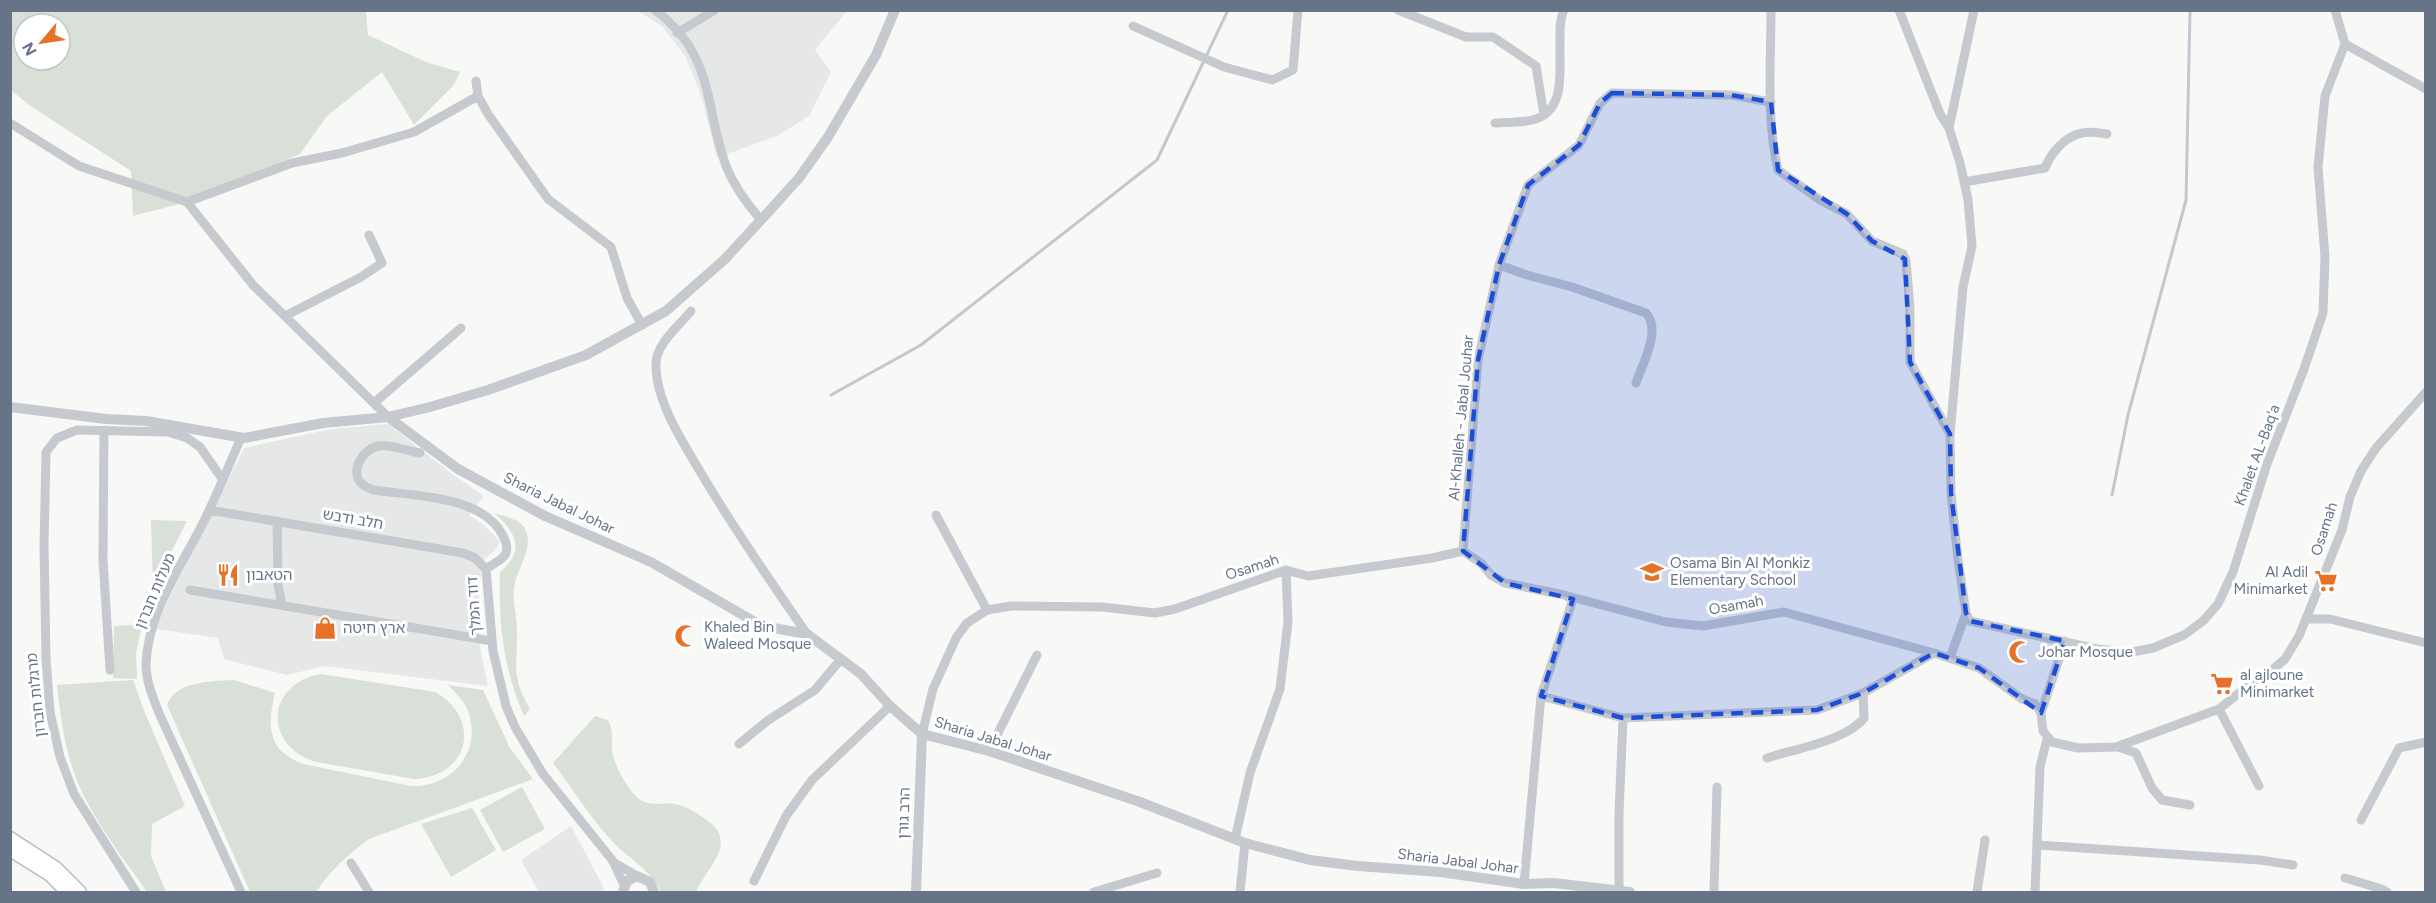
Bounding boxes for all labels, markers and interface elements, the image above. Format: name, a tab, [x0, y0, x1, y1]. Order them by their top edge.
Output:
north arrow	[12, 12, 72, 72]
text: N	[18, 39, 41, 59]
street label: Al-Khalleh - Jabal Jouhar	[1445, 334, 1477, 502]
street label: Khalet AL-Baq'a	[2230, 402, 2284, 508]
street label: Sharia Jabal Johar	[500, 468, 618, 538]
street label: Osamah	[2307, 500, 2341, 558]
street label: חלב ודבש	[321, 505, 385, 533]
street label: מעלות חברון	[131, 550, 179, 632]
street label: Osamah	[1223, 550, 1281, 584]
place label: Osama Bin Al Monkiz Elementary School	[1670, 554, 1810, 589]
school or university icon: Osama Bin Al Monkiz Elementary School	[1639, 559, 1665, 585]
restaurant icon: הטאבון	[215, 562, 241, 588]
place label: Al Adil Minimarket	[2234, 563, 2308, 598]
place label: הטאבון	[246, 566, 292, 584]
supermarket icon: Al Adil Minimarket	[2313, 568, 2339, 594]
street label: דוד המלך	[463, 576, 485, 636]
street label: Osamah	[1707, 591, 1765, 619]
shop icon: ארץ חיטה	[312, 615, 338, 641]
place label: Khaled Bin Waleed Mosque	[704, 618, 811, 653]
place label: ארץ חיטה	[343, 619, 405, 637]
mosque icon: Khaled Bin Waleed Mosque	[673, 623, 699, 649]
mosque icon: Johar Mosque	[2007, 639, 2033, 665]
place label: Johar Mosque	[2038, 643, 2133, 661]
street label: מרגלות חברון	[23, 652, 49, 738]
place label: al ajloune Minimarket	[2240, 666, 2315, 701]
supermarket icon: al ajloune Minimarket	[2209, 671, 2235, 697]
street label: Sharia Jabal Johar	[932, 713, 1054, 765]
street label: הרב גורן	[894, 787, 914, 839]
street label: Sharia Jabal Johar	[1397, 845, 1519, 877]

